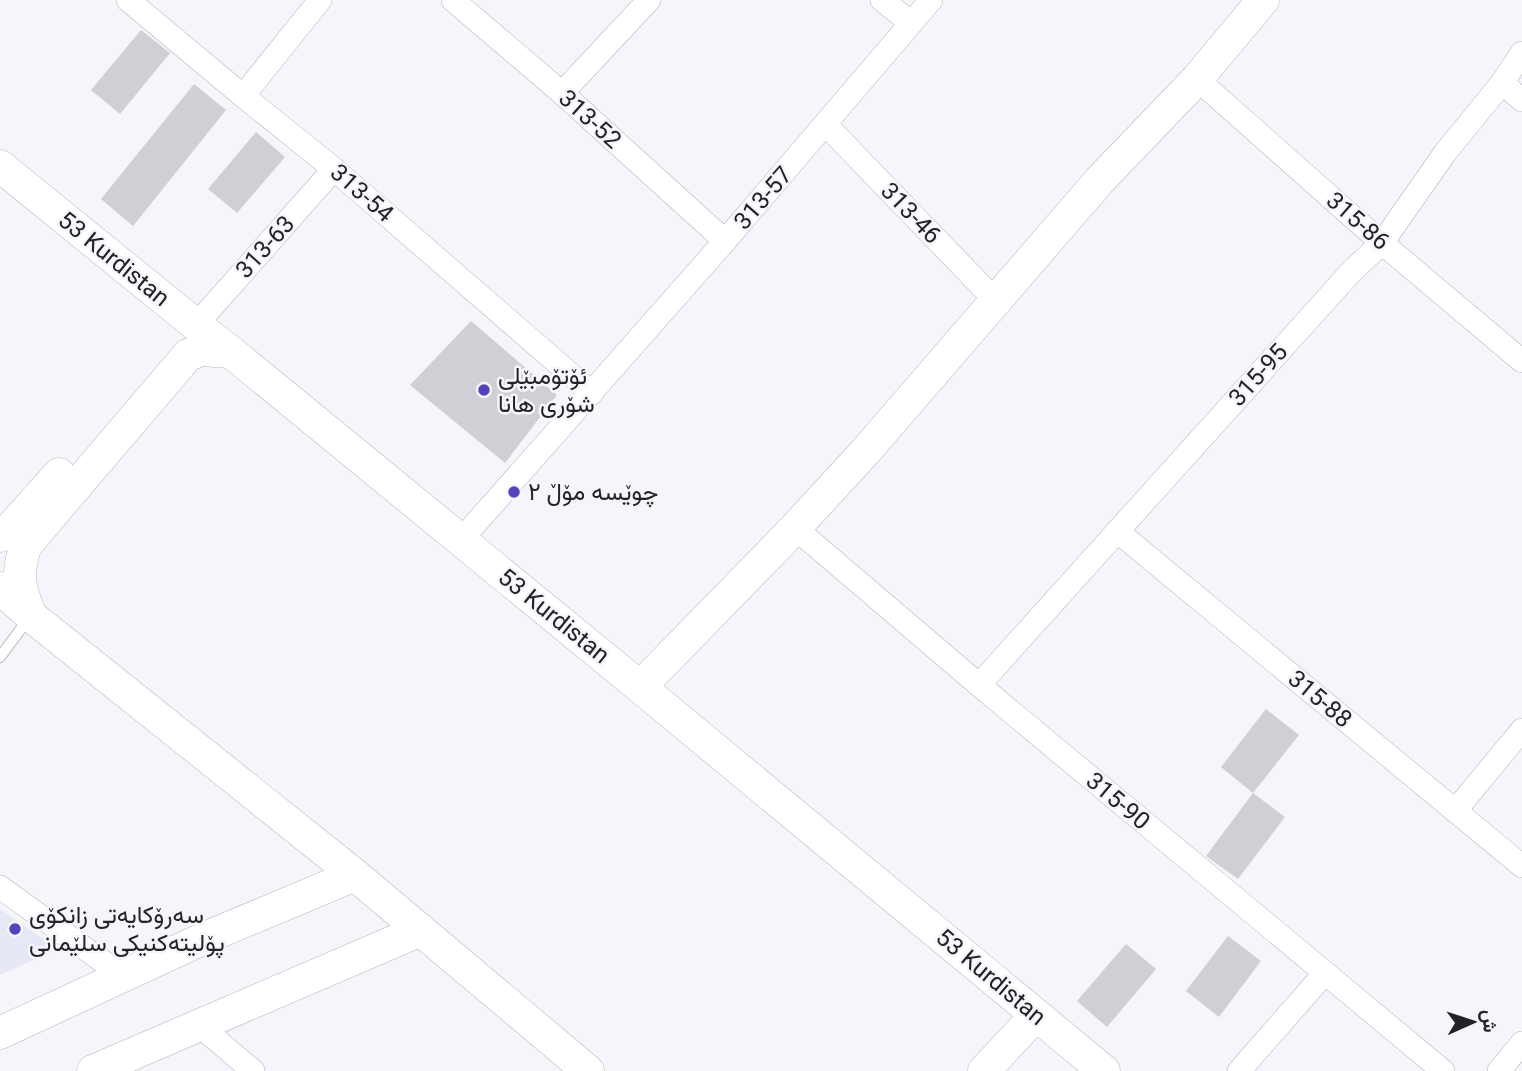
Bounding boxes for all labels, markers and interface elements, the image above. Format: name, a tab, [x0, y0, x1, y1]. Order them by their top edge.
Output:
street label: 313-52	[553, 84, 627, 154]
street label: 313-54	[325, 158, 399, 228]
street label: 313-57	[728, 161, 798, 235]
street label: 313-46	[875, 177, 947, 249]
street label: 315-86	[1321, 186, 1395, 256]
street label: 53 Kurdistan	[53, 206, 175, 312]
street label: 313-63	[230, 210, 300, 284]
street label: 315-95	[1223, 338, 1293, 412]
place label: ئۆتۆمبێلی شۆری هانا	[498, 362, 595, 419]
marker: ئۆتۆمبێلی شۆری هانا	[476, 382, 492, 398]
place label: چوێسە مۆڵ ۲	[528, 478, 658, 508]
marker: چوێسە مۆڵ ۲	[506, 484, 522, 500]
street label: 53 Kurdistan	[493, 563, 615, 669]
street label: 315-88	[1283, 664, 1357, 734]
street label: 315-90	[1081, 766, 1155, 836]
place label: سەرۆکایەتی زانکۆی پۆلیتەکنیکی سلێمانی	[29, 901, 225, 959]
marker: سەرۆکایەتی زانکۆی پۆلیتەکنیکی سلێمانی	[7, 921, 23, 937]
street label: 53 Kurdistan	[930, 923, 1052, 1031]
north arrow	[1438, 987, 1508, 1057]
text: ش	[1477, 1009, 1502, 1033]

